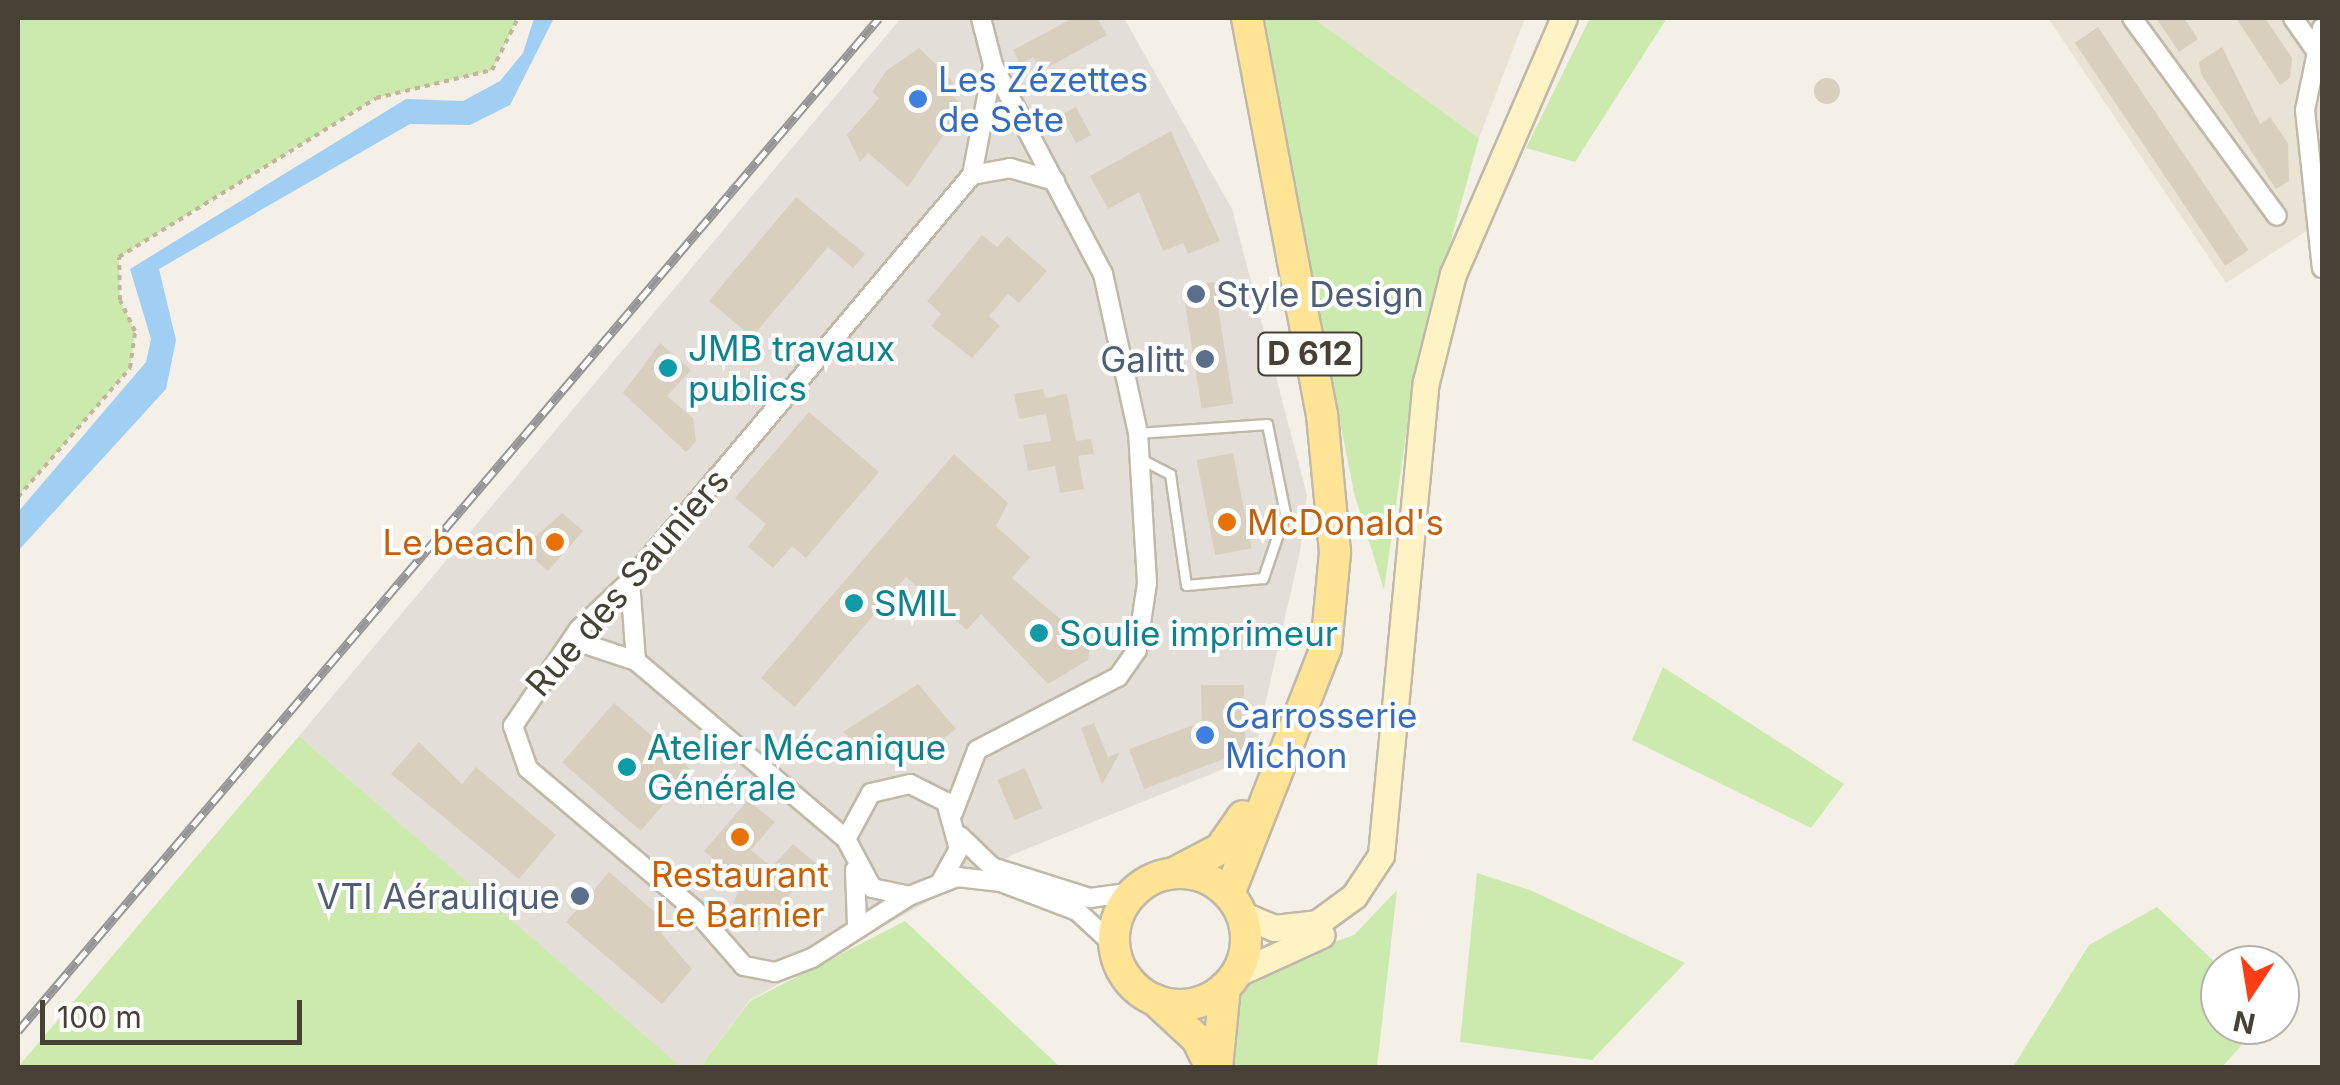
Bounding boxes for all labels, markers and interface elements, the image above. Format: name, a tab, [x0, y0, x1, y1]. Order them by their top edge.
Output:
place label: Les Zézettes de Sète	[938, 58, 1148, 140]
marker: Les Zézettes de Sète	[907, 88, 929, 110]
place label: Style Design	[1216, 273, 1424, 315]
marker: Style Design	[1185, 283, 1207, 305]
place label: JMB travaux publics	[688, 327, 895, 409]
road number: D 612	[1255, 327, 1365, 381]
place label: Galitt	[1100, 338, 1185, 380]
marker: Galitt	[1194, 348, 1216, 370]
marker: JMB travaux publics	[657, 357, 679, 379]
street label: Rue des Sauniers	[517, 460, 737, 704]
place label: McDonald's	[1247, 501, 1444, 543]
marker: McDonald's	[1216, 511, 1238, 533]
place label: Le beach	[382, 521, 535, 563]
marker: Le beach	[544, 531, 566, 553]
place label: SMIL	[874, 582, 957, 624]
marker: SMIL	[843, 592, 865, 614]
place label: Soulie imprimeur	[1059, 612, 1338, 654]
marker: Soulie imprimeur	[1028, 622, 1050, 644]
place label: Carrosserie Michon	[1225, 694, 1417, 776]
marker: Carrosserie Michon	[1194, 724, 1216, 746]
place label: Atelier Mécanique Générale	[647, 726, 946, 808]
marker: Atelier Mécanique Générale	[616, 756, 638, 778]
marker: Restaurant Le Barnier	[729, 826, 751, 848]
place label: Restaurant Le Barnier	[651, 853, 829, 935]
place label: VTI Aéraulique	[316, 875, 560, 917]
marker: VTI Aéraulique	[569, 885, 591, 907]
north arrow	[2200, 945, 2300, 1045]
scale bar	[45, 980, 308, 1042]
text: 100 m	[57, 999, 142, 1035]
text: N	[2230, 1004, 2258, 1041]

